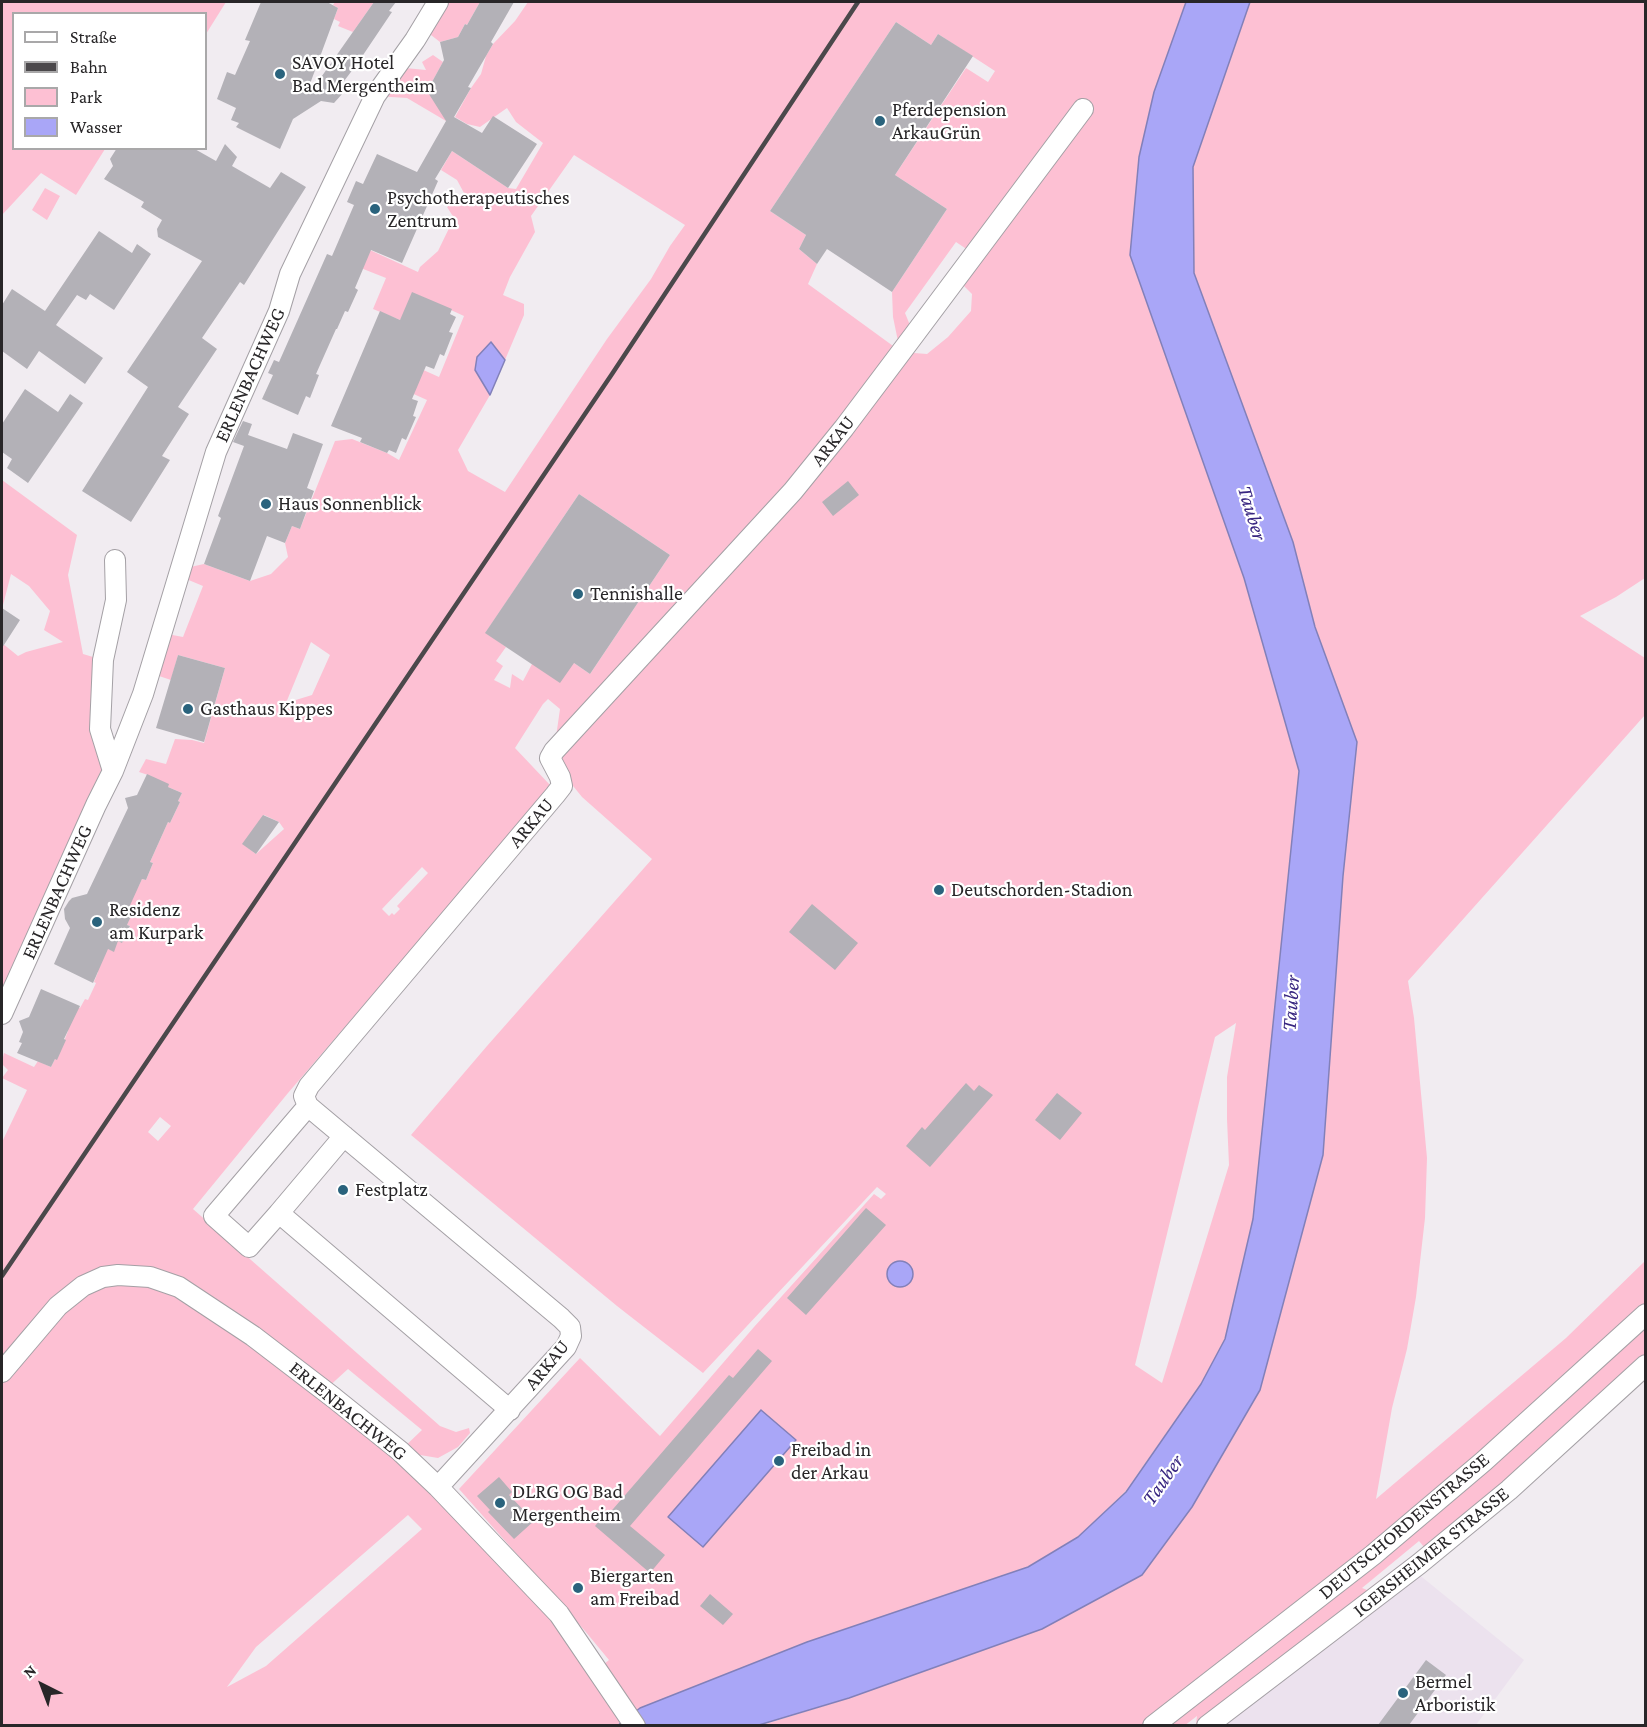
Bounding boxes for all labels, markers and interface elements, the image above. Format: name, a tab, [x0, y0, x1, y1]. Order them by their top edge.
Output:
legend	[12, 12, 207, 150]
text: Straße	[70, 27, 117, 47]
place label: SAVOY Hotel Bad Mergentheim	[292, 51, 435, 98]
text: Bahn	[70, 57, 108, 77]
marker: SAVOY Hotel Bad Mergentheim	[273, 67, 287, 81]
text: Park	[70, 87, 102, 107]
place label: Pferdepension ArkauGrün	[892, 98, 1006, 145]
marker: Pferdepension ArkauGrün	[873, 114, 887, 128]
text: Wasser	[70, 117, 123, 137]
place label: Psychotherapeutisches Zentrum	[387, 186, 570, 233]
marker: Psychotherapeutisches Zentrum	[368, 202, 382, 216]
street label: ERLENBACHWEG	[210, 304, 290, 446]
street label: ARKAU	[806, 411, 860, 471]
water label: Tauber	[1232, 483, 1272, 543]
place label: Haus Sonnenblick	[278, 492, 421, 516]
marker: Haus Sonnenblick	[259, 497, 273, 511]
place label: Tennishalle	[590, 582, 683, 606]
marker: Tennishalle	[571, 587, 585, 601]
place label: Gasthaus Kippes	[200, 697, 333, 721]
marker: Gasthaus Kippes	[181, 702, 195, 716]
street label: ARKAU	[503, 793, 559, 853]
street label: ERLENBACHWEG	[17, 821, 97, 963]
place label: Deutschorden-Stadion	[951, 878, 1132, 902]
marker: Deutschorden-Stadion	[932, 883, 946, 897]
place label: Residenz am Kurpark	[109, 898, 203, 945]
marker: Residenz am Kurpark	[90, 915, 104, 929]
water label: Tauber	[1276, 974, 1306, 1032]
place label: Festplatz	[355, 1178, 428, 1202]
marker: Festplatz	[336, 1183, 350, 1197]
street label: ARKAU	[520, 1335, 574, 1395]
street label: ERLENBACHWEG	[284, 1356, 412, 1466]
place label: Freibad in der Arkau	[791, 1438, 871, 1485]
street label: DEUTSCHORDENSTRASSE	[1314, 1448, 1494, 1604]
water label: Tauber	[1137, 1450, 1189, 1510]
marker: Freibad in der Arkau	[772, 1454, 786, 1468]
place label: DLRG OG Bad Mergentheim	[512, 1480, 623, 1527]
street label: IGERSHEIMER STRASSE	[1348, 1482, 1514, 1622]
marker: DLRG OG Bad Mergentheim	[493, 1496, 507, 1510]
place label: Biergarten am Freibad	[590, 1564, 680, 1611]
marker: Biergarten am Freibad	[571, 1581, 585, 1595]
north arrow	[12, 1655, 72, 1715]
text: N	[20, 1661, 39, 1681]
place label: Bermel Arboristik	[1415, 1670, 1495, 1717]
marker: Bermel Arboristik	[1396, 1686, 1410, 1700]

